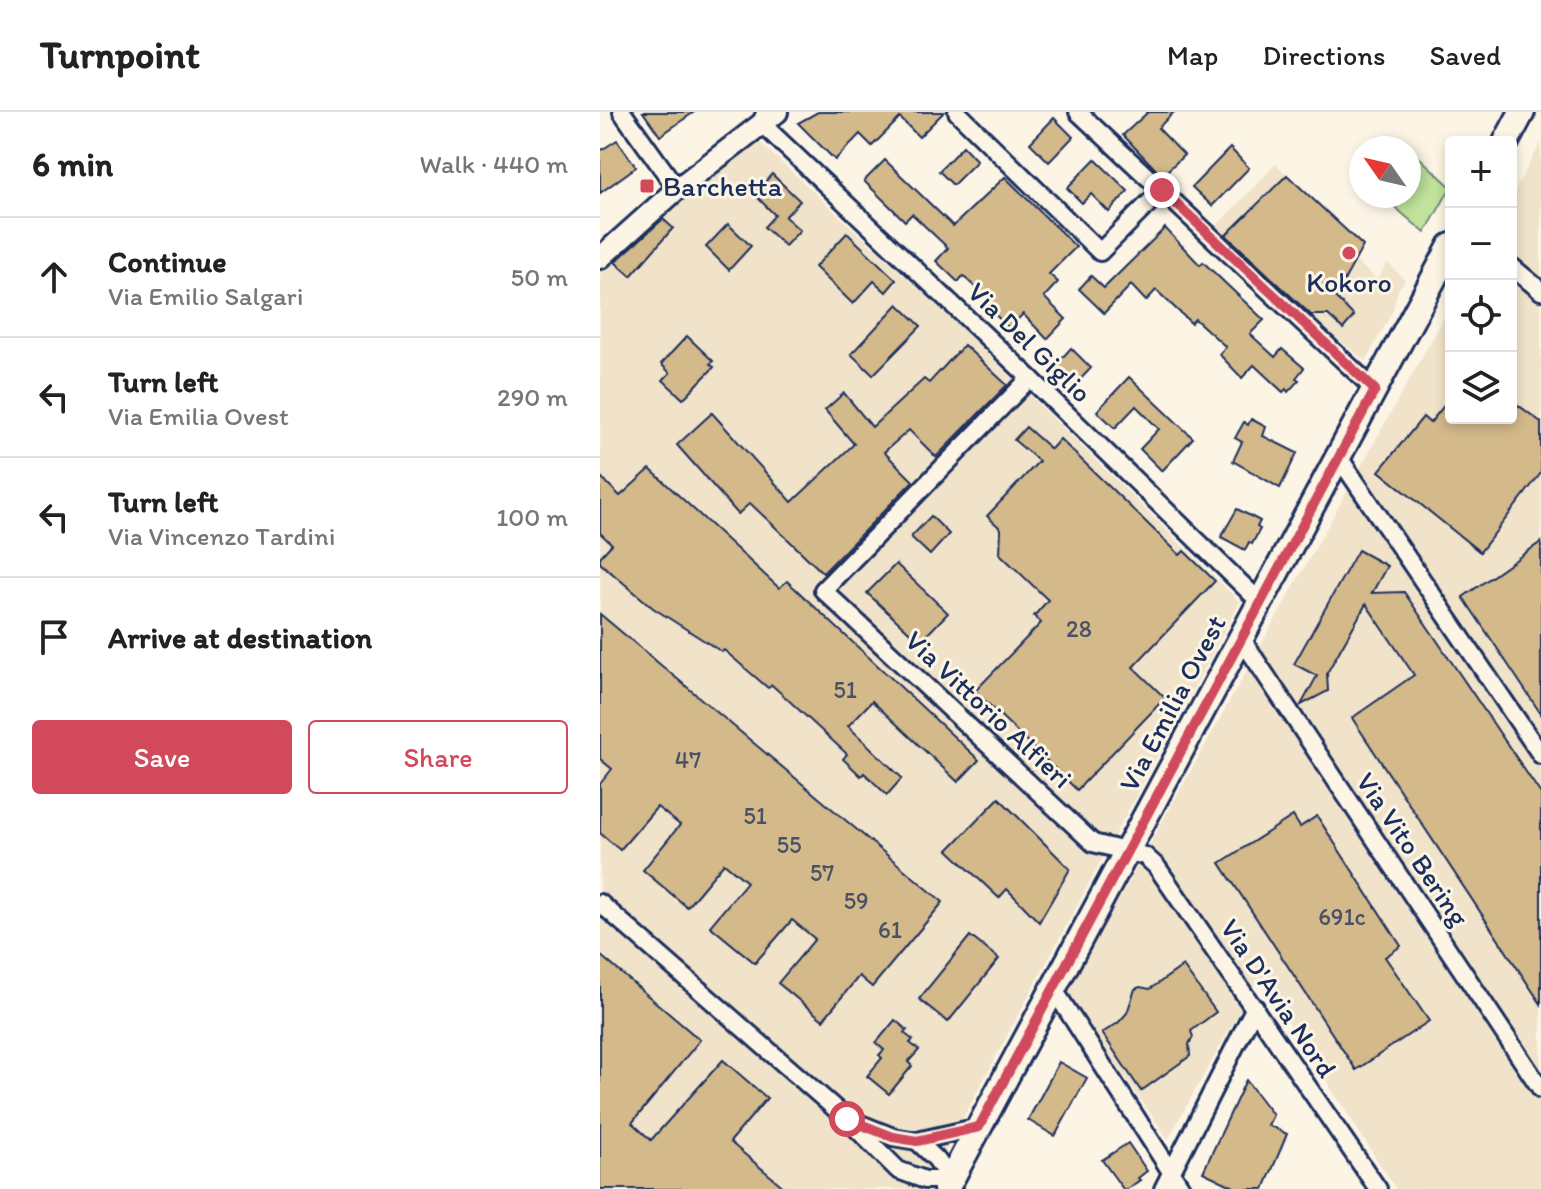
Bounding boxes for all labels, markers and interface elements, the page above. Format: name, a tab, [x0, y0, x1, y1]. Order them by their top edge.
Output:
text: Turnpoint	[40, 32, 200, 78]
text: Map	[1167, 38, 1218, 72]
text: Directions	[1262, 38, 1386, 72]
text: Saved	[1430, 38, 1501, 72]
north arrow	[1349, 136, 1421, 208]
map controls	[1445, 136, 1517, 424]
button: +	[1445, 136, 1517, 208]
text: 6 min	[32, 144, 113, 185]
text: Walk · 440 m	[420, 148, 568, 180]
place label: Barchetta	[663, 169, 783, 203]
route end	[1144, 172, 1180, 208]
marker: Barchetta	[638, 177, 656, 195]
button: −	[1445, 208, 1517, 280]
text: Continue	[108, 243, 227, 280]
marker: Kokoro	[1340, 244, 1358, 262]
icon: ahead	[32, 255, 76, 299]
text: 50 m	[511, 261, 568, 293]
place label: Kokoro	[1306, 265, 1392, 299]
street label: Via Del Giglio	[961, 274, 1099, 410]
text: Via Emilio Salgari	[108, 280, 303, 312]
button: locate	[1445, 280, 1517, 352]
button: layers	[1445, 352, 1517, 424]
text: Turn left	[108, 363, 219, 400]
icon: left	[32, 375, 76, 419]
text: 290 m	[497, 381, 568, 413]
text: Via Emilia Ovest	[108, 400, 289, 432]
text: Turn left	[108, 483, 219, 520]
icon: left	[32, 495, 76, 539]
text: 100 m	[496, 501, 568, 533]
text: Via Vincenzo Tardini	[108, 520, 335, 552]
street label: Via Emilia Ovest	[1111, 609, 1233, 797]
house number: 28	[1066, 614, 1092, 643]
icon: arrive	[32, 615, 76, 659]
text: Arrive at destination	[108, 619, 372, 656]
street label: Via Vittorio Alfieri	[899, 623, 1079, 795]
house number: 51	[833, 675, 857, 704]
button: Save	[32, 720, 292, 794]
button: Share	[308, 720, 568, 794]
house number: 47	[675, 745, 701, 774]
street label: Via Vito Bering	[1349, 766, 1477, 933]
house number: 51	[743, 801, 767, 830]
house number: 55	[776, 830, 802, 859]
house number: 57	[810, 858, 834, 887]
house number: 59	[843, 886, 869, 915]
house number: 691c	[1318, 902, 1366, 931]
street label: Via D'Avia Nord	[1213, 912, 1345, 1084]
house number: 61	[878, 915, 902, 944]
route start	[829, 1101, 865, 1137]

